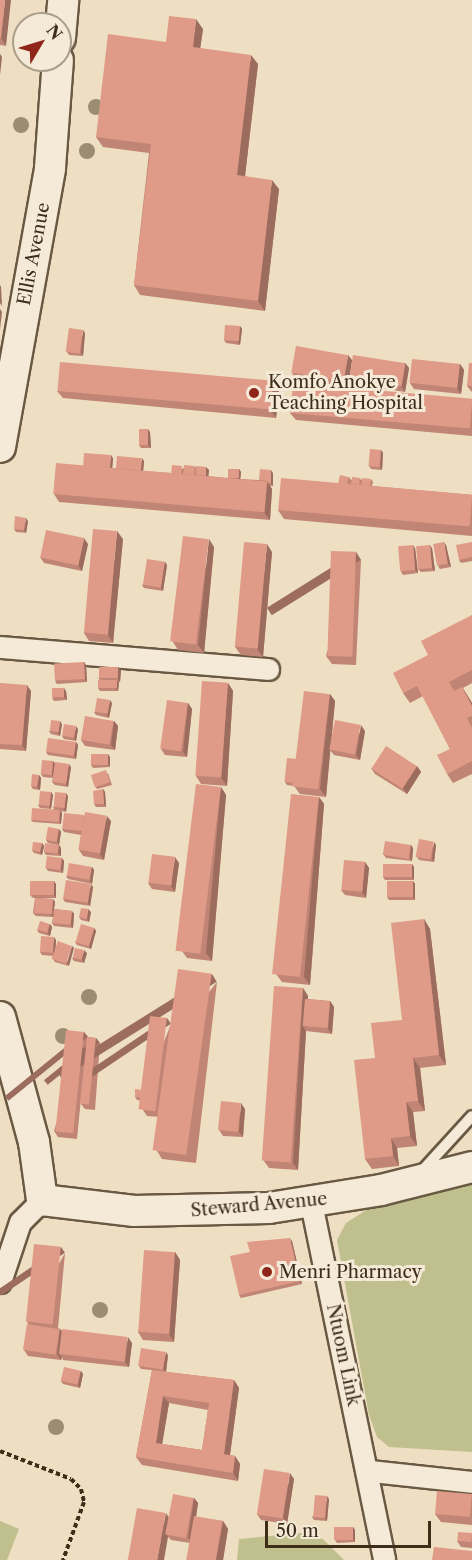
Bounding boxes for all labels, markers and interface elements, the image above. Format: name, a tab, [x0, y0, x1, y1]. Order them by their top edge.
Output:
north arrow	[12, 12, 72, 72]
text: N	[42, 21, 67, 44]
street label: Ellis Avenue	[13, 200, 55, 308]
place label: Komfo Anokye Teaching Hospital	[268, 372, 423, 415]
marker: Komfo Anokye Teaching Hospital	[245, 384, 263, 402]
street label: Steward Avenue	[189, 1188, 329, 1222]
place label: Menri Pharmacy	[279, 1261, 422, 1283]
marker: Menri Pharmacy	[260, 1265, 274, 1279]
street label: Ntuom Link	[322, 1302, 364, 1408]
scale bar	[268, 1509, 434, 1547]
text: 50 m	[276, 1520, 319, 1542]

